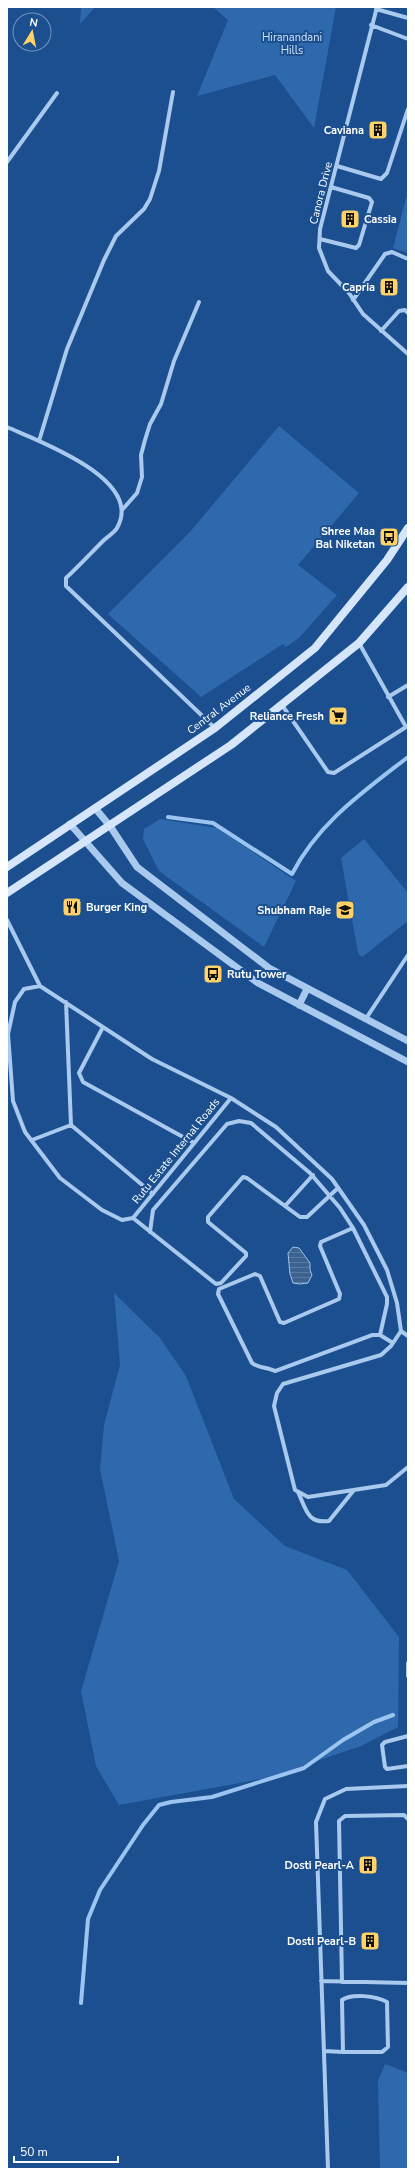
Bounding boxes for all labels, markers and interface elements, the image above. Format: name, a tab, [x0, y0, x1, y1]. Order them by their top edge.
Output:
north arrow	[12, 12, 52, 52]
text: N	[28, 15, 39, 31]
park label: Hiranandani Hills	[262, 30, 322, 58]
building icon: Caviana	[367, 119, 389, 141]
place label: Caviana	[324, 123, 364, 138]
street label: Canora Drive	[306, 160, 336, 226]
building icon: Cassia	[339, 208, 361, 230]
place label: Cassia	[364, 212, 397, 227]
building icon: Capria	[378, 276, 400, 298]
place label: Capria	[342, 280, 375, 295]
place label: Shree Maa Bal Niketan	[316, 524, 375, 552]
bus stop icon: Shree Maa Bal Niketan	[378, 526, 400, 548]
street label: Central Avenue	[184, 680, 254, 738]
supermarket icon: Reliance Fresh	[327, 705, 349, 727]
place label: Reliance Fresh	[250, 709, 324, 724]
restaurant icon: Burger King	[61, 896, 83, 918]
school or university icon: Shubham Raje	[334, 899, 356, 921]
place label: Burger King	[86, 900, 147, 915]
place label: Shubham Raje	[257, 903, 331, 918]
bus stop icon: Rutu Tower	[202, 963, 224, 985]
place label: Rutu Tower	[227, 967, 287, 982]
street label: Rutu Estate Internal Roads	[129, 1095, 223, 1207]
building icon: Dosti Pearl-A	[357, 1854, 379, 1876]
place label: Dosti Pearl-A	[285, 1858, 355, 1873]
building icon: Dosti Pearl-B	[359, 1930, 381, 1952]
place label: Dosti Pearl-B	[287, 1934, 356, 1949]
scale bar	[14, 2138, 118, 2164]
text: 50 m	[20, 2144, 48, 2160]

